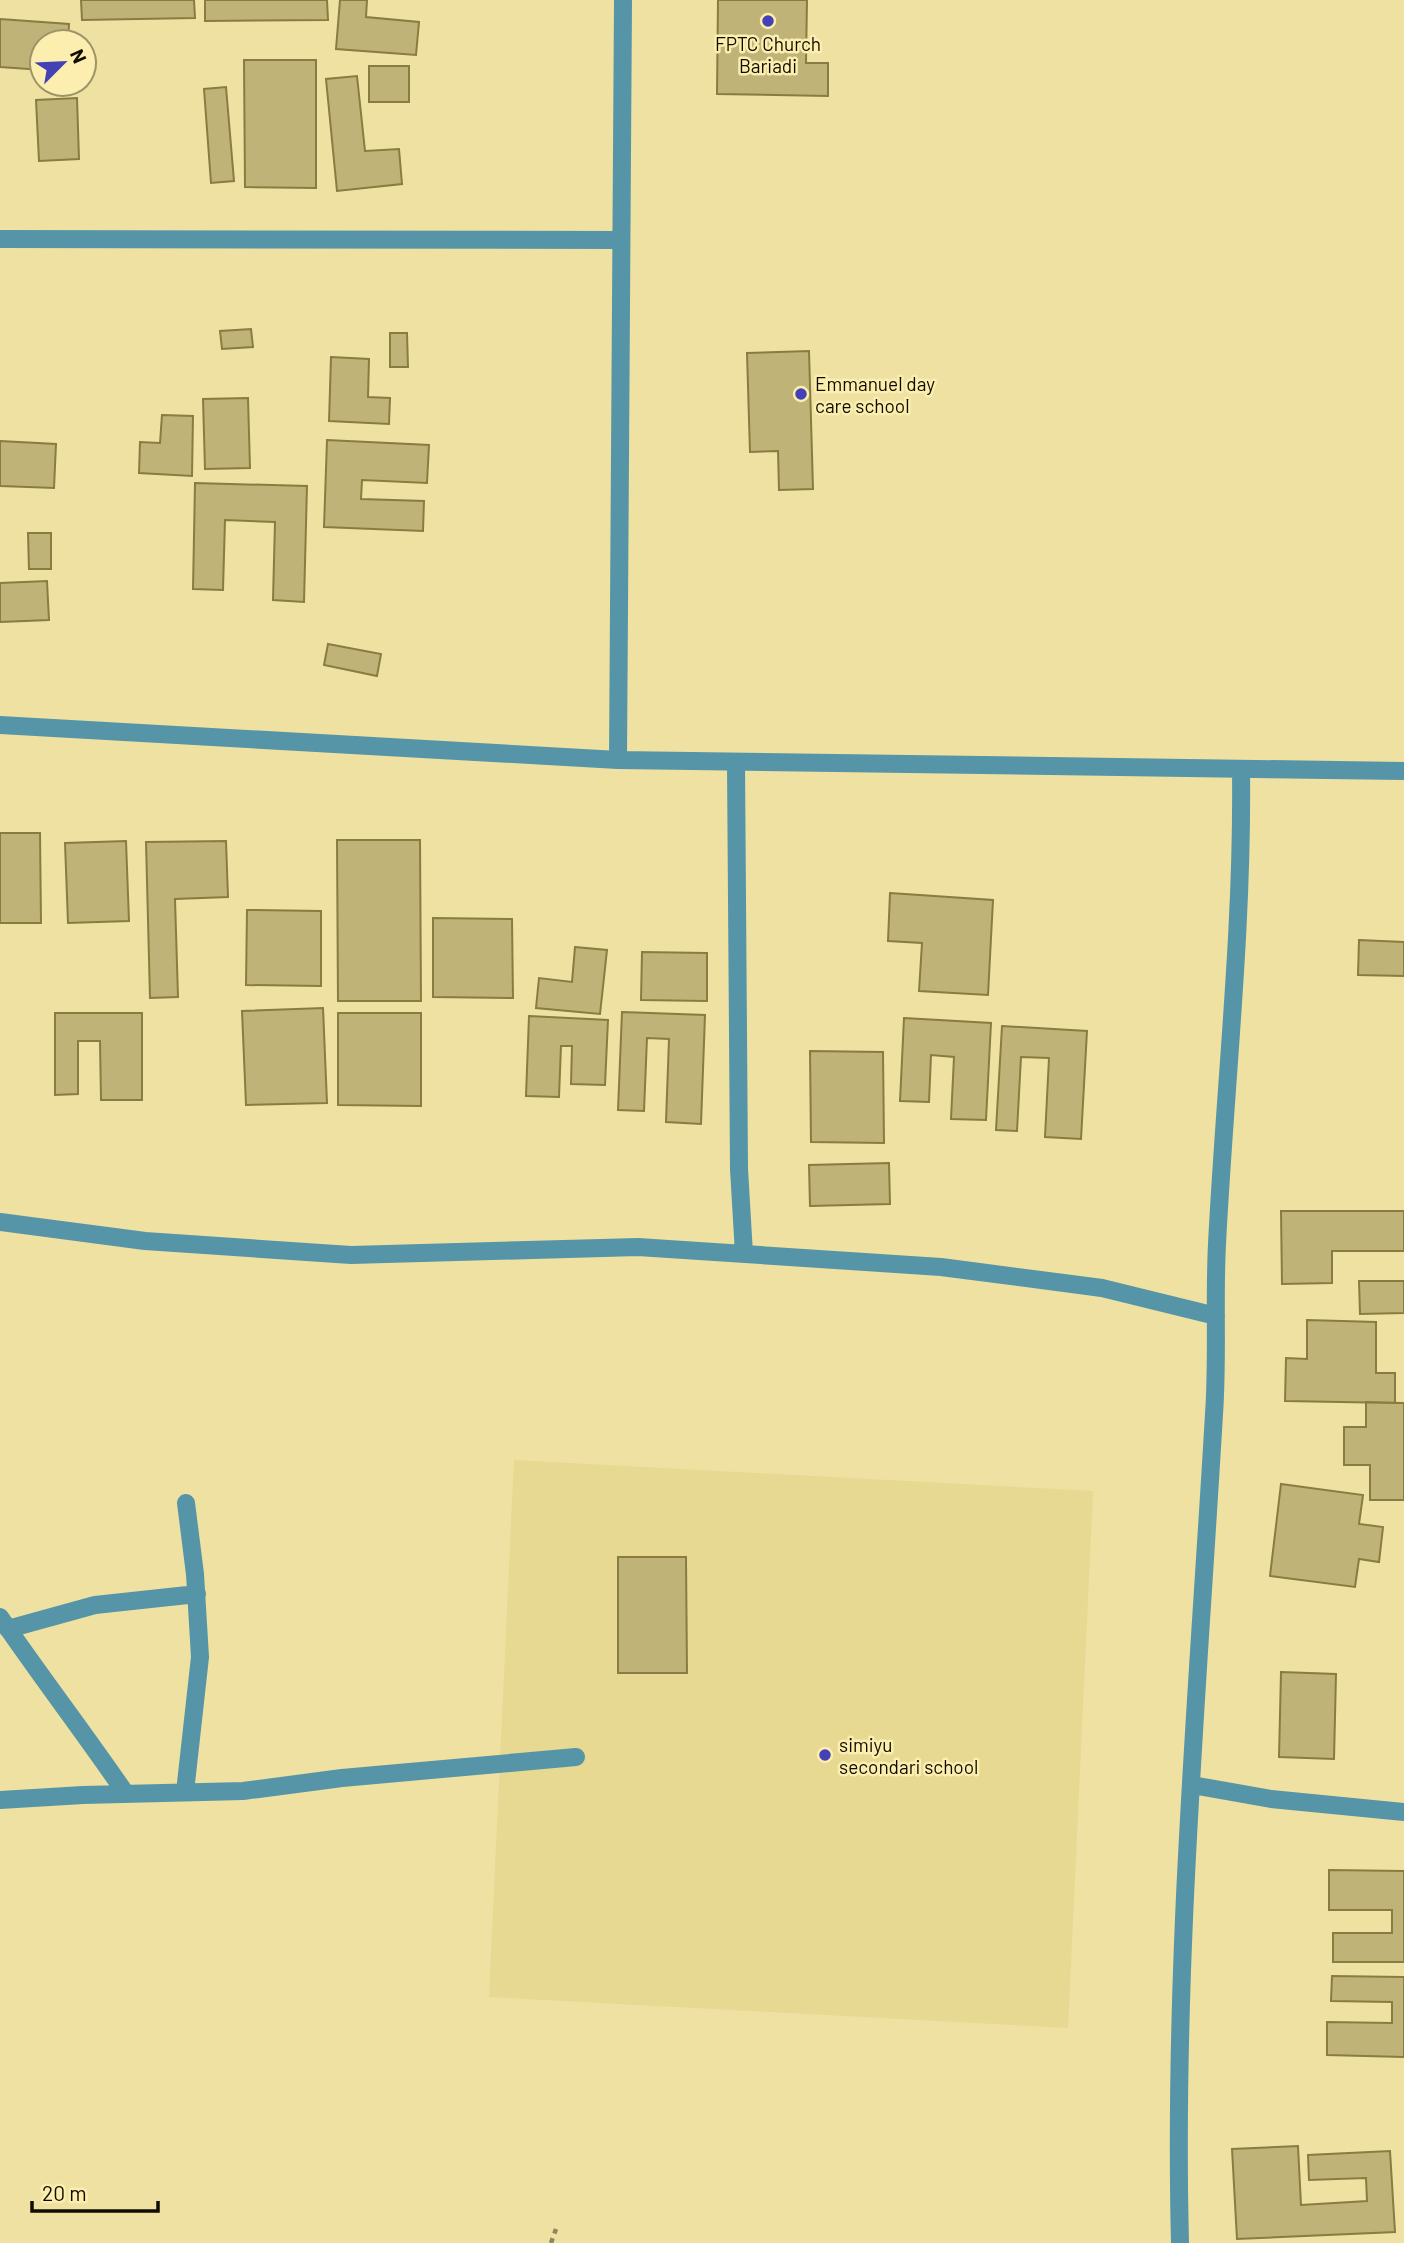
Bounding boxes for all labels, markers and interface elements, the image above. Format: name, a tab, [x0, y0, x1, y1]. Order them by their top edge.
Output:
marker: FPTC Church Bariadi	[760, 13, 776, 29]
north arrow	[28, 28, 98, 98]
place label: FPTC Church Bariadi	[715, 32, 821, 77]
text: N	[66, 45, 92, 66]
place label: Emmanuel day care school	[815, 372, 935, 417]
marker: Emmanuel day care school	[793, 386, 809, 402]
place label: simiyu secondari school	[839, 1733, 978, 1778]
marker: simiyu secondari school	[817, 1747, 833, 1763]
scale bar	[32, 2170, 158, 2214]
text: 20 m	[42, 2180, 87, 2205]

